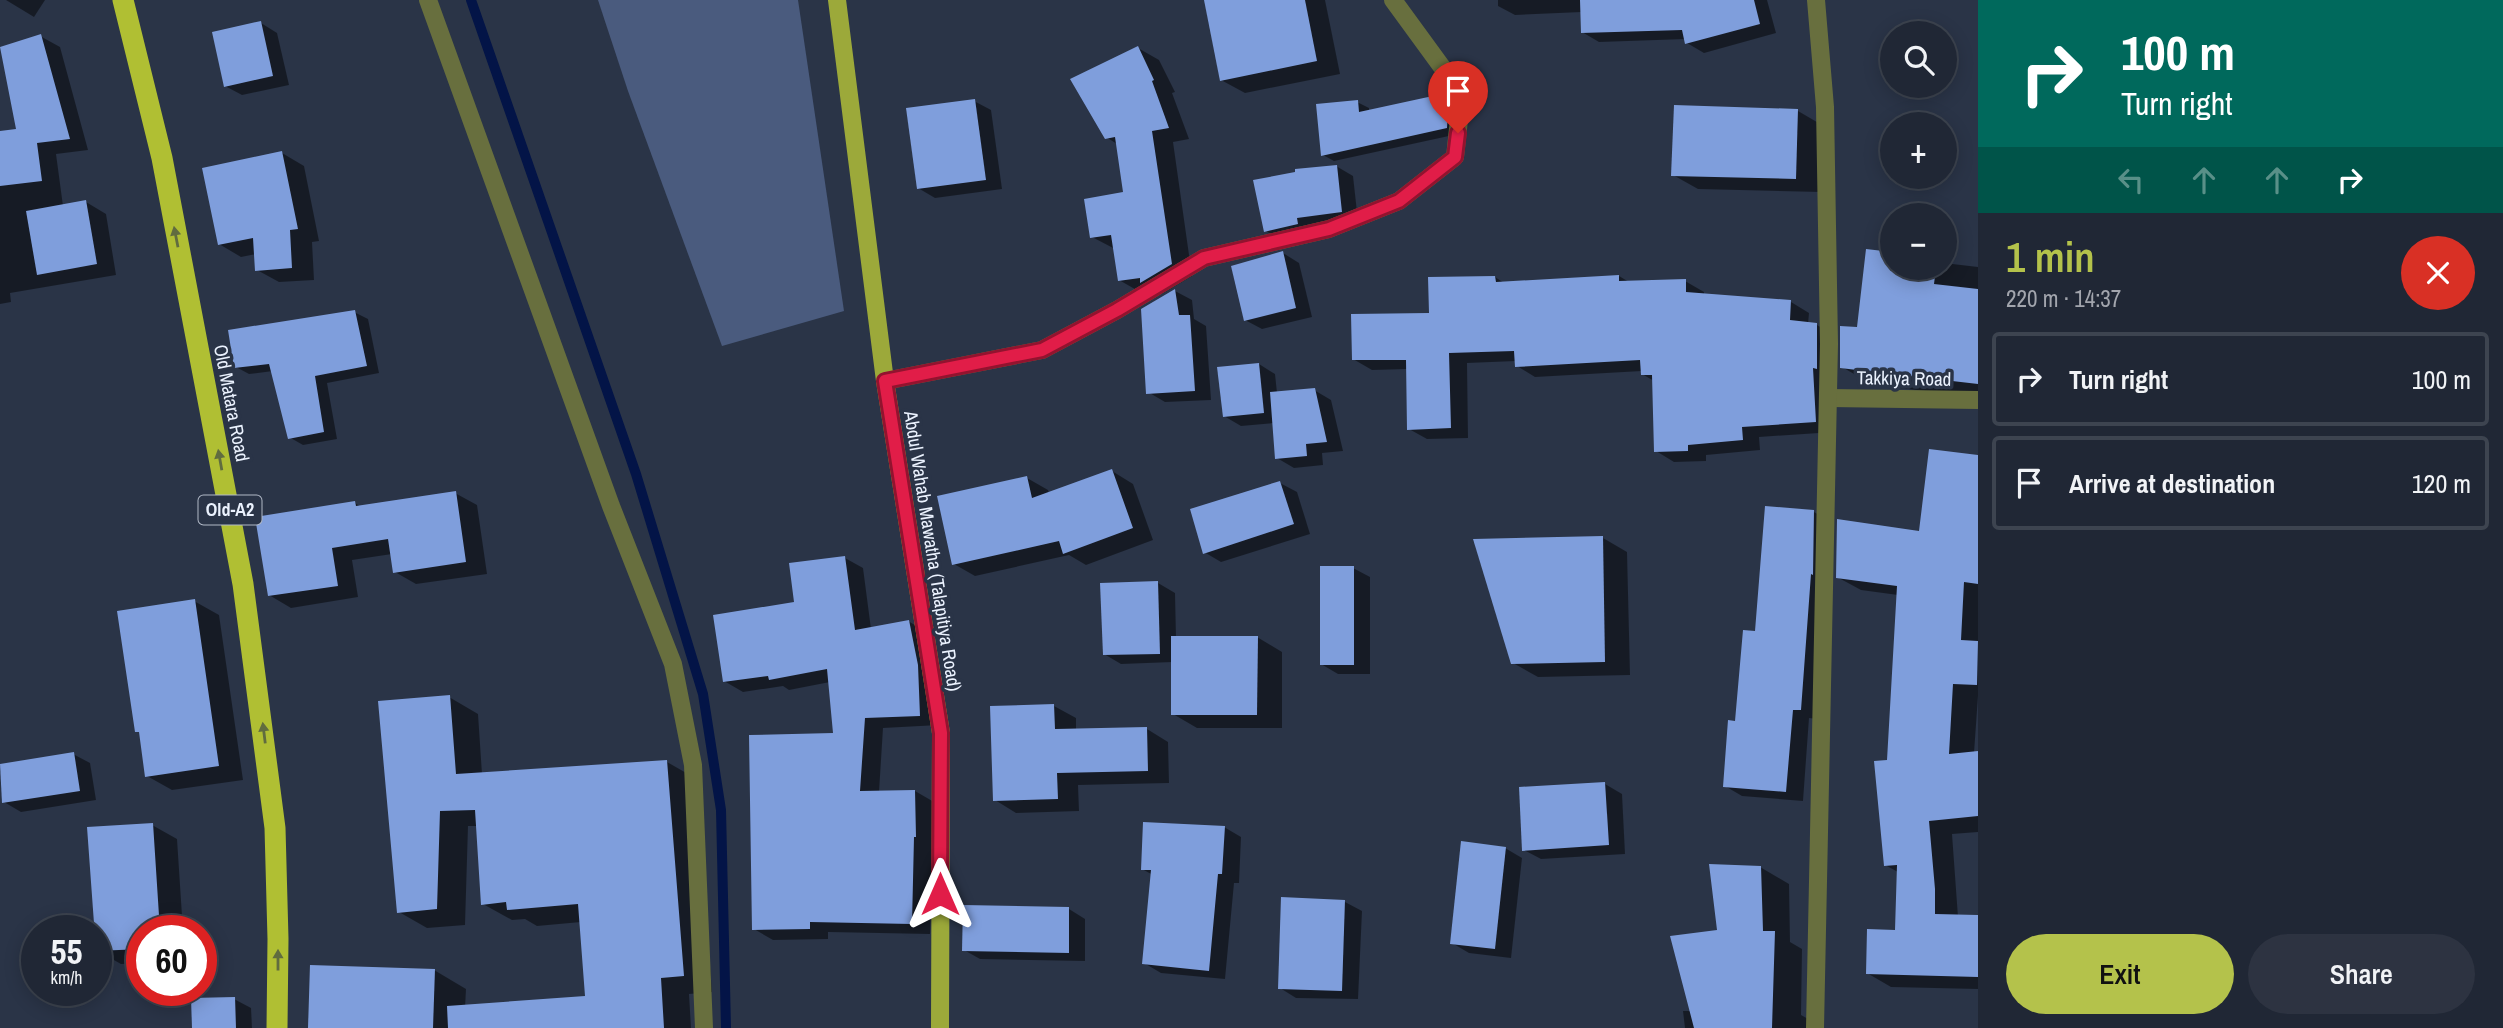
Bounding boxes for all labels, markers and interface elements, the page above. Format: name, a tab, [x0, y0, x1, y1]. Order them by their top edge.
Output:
text: 100 m	[2121, 19, 2235, 85]
map controls	[1880, 21, 1957, 280]
button: search	[1880, 21, 1957, 98]
icon: right	[2006, 28, 2097, 119]
pin	[1428, 61, 1488, 133]
icon: arrive	[1439, 72, 1477, 110]
text: Turn right	[2121, 82, 2233, 125]
button: +	[1880, 112, 1957, 189]
icon: left	[2112, 161, 2150, 199]
icon: ahead	[2185, 161, 2223, 199]
icon: ahead	[2258, 161, 2296, 199]
icon: right	[2331, 161, 2369, 199]
button: −	[1880, 203, 1957, 280]
one-way arrow	[171, 226, 182, 248]
text: 1 min	[2006, 229, 2095, 285]
button: close	[2401, 236, 2475, 310]
text: 220 m · 14:37	[2006, 283, 2121, 314]
street label: Old Matara Road	[208, 342, 256, 464]
icon: right	[2010, 360, 2048, 398]
text: Turn right	[2069, 362, 2168, 397]
text: 100 m	[2412, 362, 2471, 397]
street label: Takkiya Road	[1856, 364, 1952, 392]
street label: Abdul Wahab Mawatha (Talapitiya Road)	[898, 408, 968, 693]
one-way arrow	[215, 449, 226, 471]
icon: arrive	[2010, 464, 2048, 502]
text: Arrive at destination	[2069, 466, 2275, 501]
text: 120 m	[2412, 466, 2471, 501]
road number: Old-A2	[198, 496, 262, 524]
one-way arrow	[258, 722, 269, 744]
position arrow	[903, 857, 977, 931]
speed limit sign: 60	[126, 915, 217, 1006]
text: 55	[51, 928, 82, 975]
button: Exit	[2006, 934, 2234, 1014]
button: Share	[2248, 934, 2475, 1014]
one-way arrow	[272, 949, 284, 971]
text: km/h	[51, 965, 83, 990]

